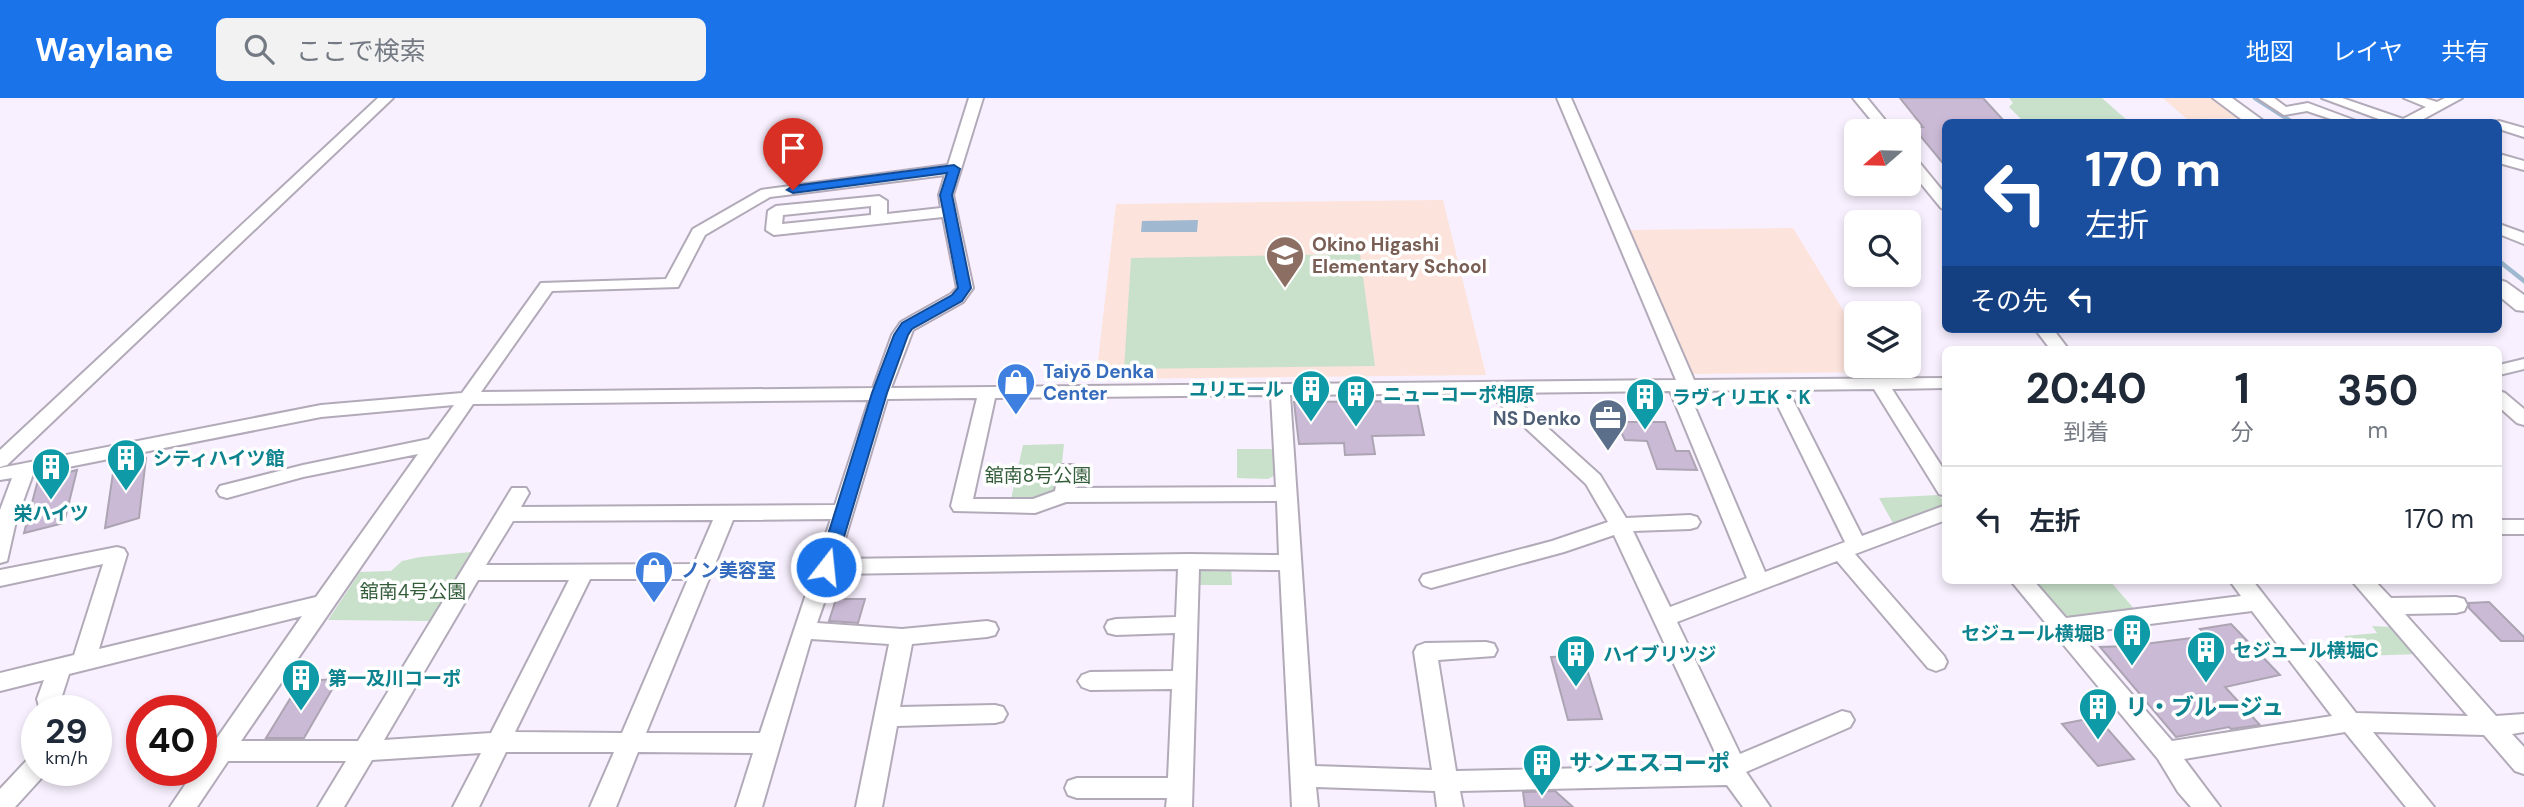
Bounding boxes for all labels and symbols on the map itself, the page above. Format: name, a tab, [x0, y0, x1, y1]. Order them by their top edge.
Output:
pin	[763, 118, 823, 190]
north arrow	[1844, 119, 1922, 196]
place label: Okino Higashi Elementary School	[1312, 232, 1487, 279]
school or university icon: Okino Higashi Elementary School	[1264, 234, 1306, 289]
place label: Taiyō Denka Center	[1043, 359, 1154, 406]
shop icon: Taiyō Denka Center	[995, 361, 1037, 416]
building icon: ユリエール	[1290, 368, 1332, 423]
building icon: ニューコーポ相原	[1335, 373, 1377, 428]
building icon: ラヴィリエK・K	[1624, 376, 1666, 431]
place label: ユリエール	[1189, 377, 1284, 402]
place label: ニューコーポ相原	[1383, 382, 1535, 407]
place label: ラヴィリエK・K	[1672, 385, 1811, 410]
office icon: NS Denko	[1587, 397, 1629, 452]
place label: NS Denko	[1493, 406, 1581, 431]
building icon: シティハイツ館	[105, 437, 147, 492]
building icon: 栄ハイツ	[30, 446, 72, 501]
place label: シティハイツ館	[153, 446, 284, 471]
park label: 舘南8号公園	[985, 463, 1091, 488]
place label: 栄ハイツ	[13, 501, 89, 526]
position arrow	[789, 530, 863, 604]
shop icon: ノン美容室	[633, 549, 675, 604]
place label: ノン美容室	[681, 558, 776, 583]
park label: 舘南4号公園	[360, 579, 466, 604]
building icon: セジュール横堀B	[2111, 612, 2153, 667]
place label: セジュール横堀B	[1961, 621, 2105, 646]
building icon: セジュール横堀C	[2185, 629, 2227, 684]
building icon: ハイブリツジ	[1555, 633, 1597, 688]
place label: セジュール横堀C	[2233, 638, 2379, 663]
place label: ハイブリツジ	[1603, 642, 1717, 667]
building icon: 第一及川コーポ	[280, 657, 322, 712]
place label: 第一及川コーポ	[328, 666, 461, 691]
building icon: リ・ブルージュ	[2077, 686, 2119, 741]
place label: リ・ブルージュ	[2125, 692, 2284, 722]
speed limit sign: 40	[126, 695, 217, 786]
building icon: サンエスコーポ	[1521, 742, 1563, 797]
place label: サンエスコーポ	[1569, 748, 1730, 778]

